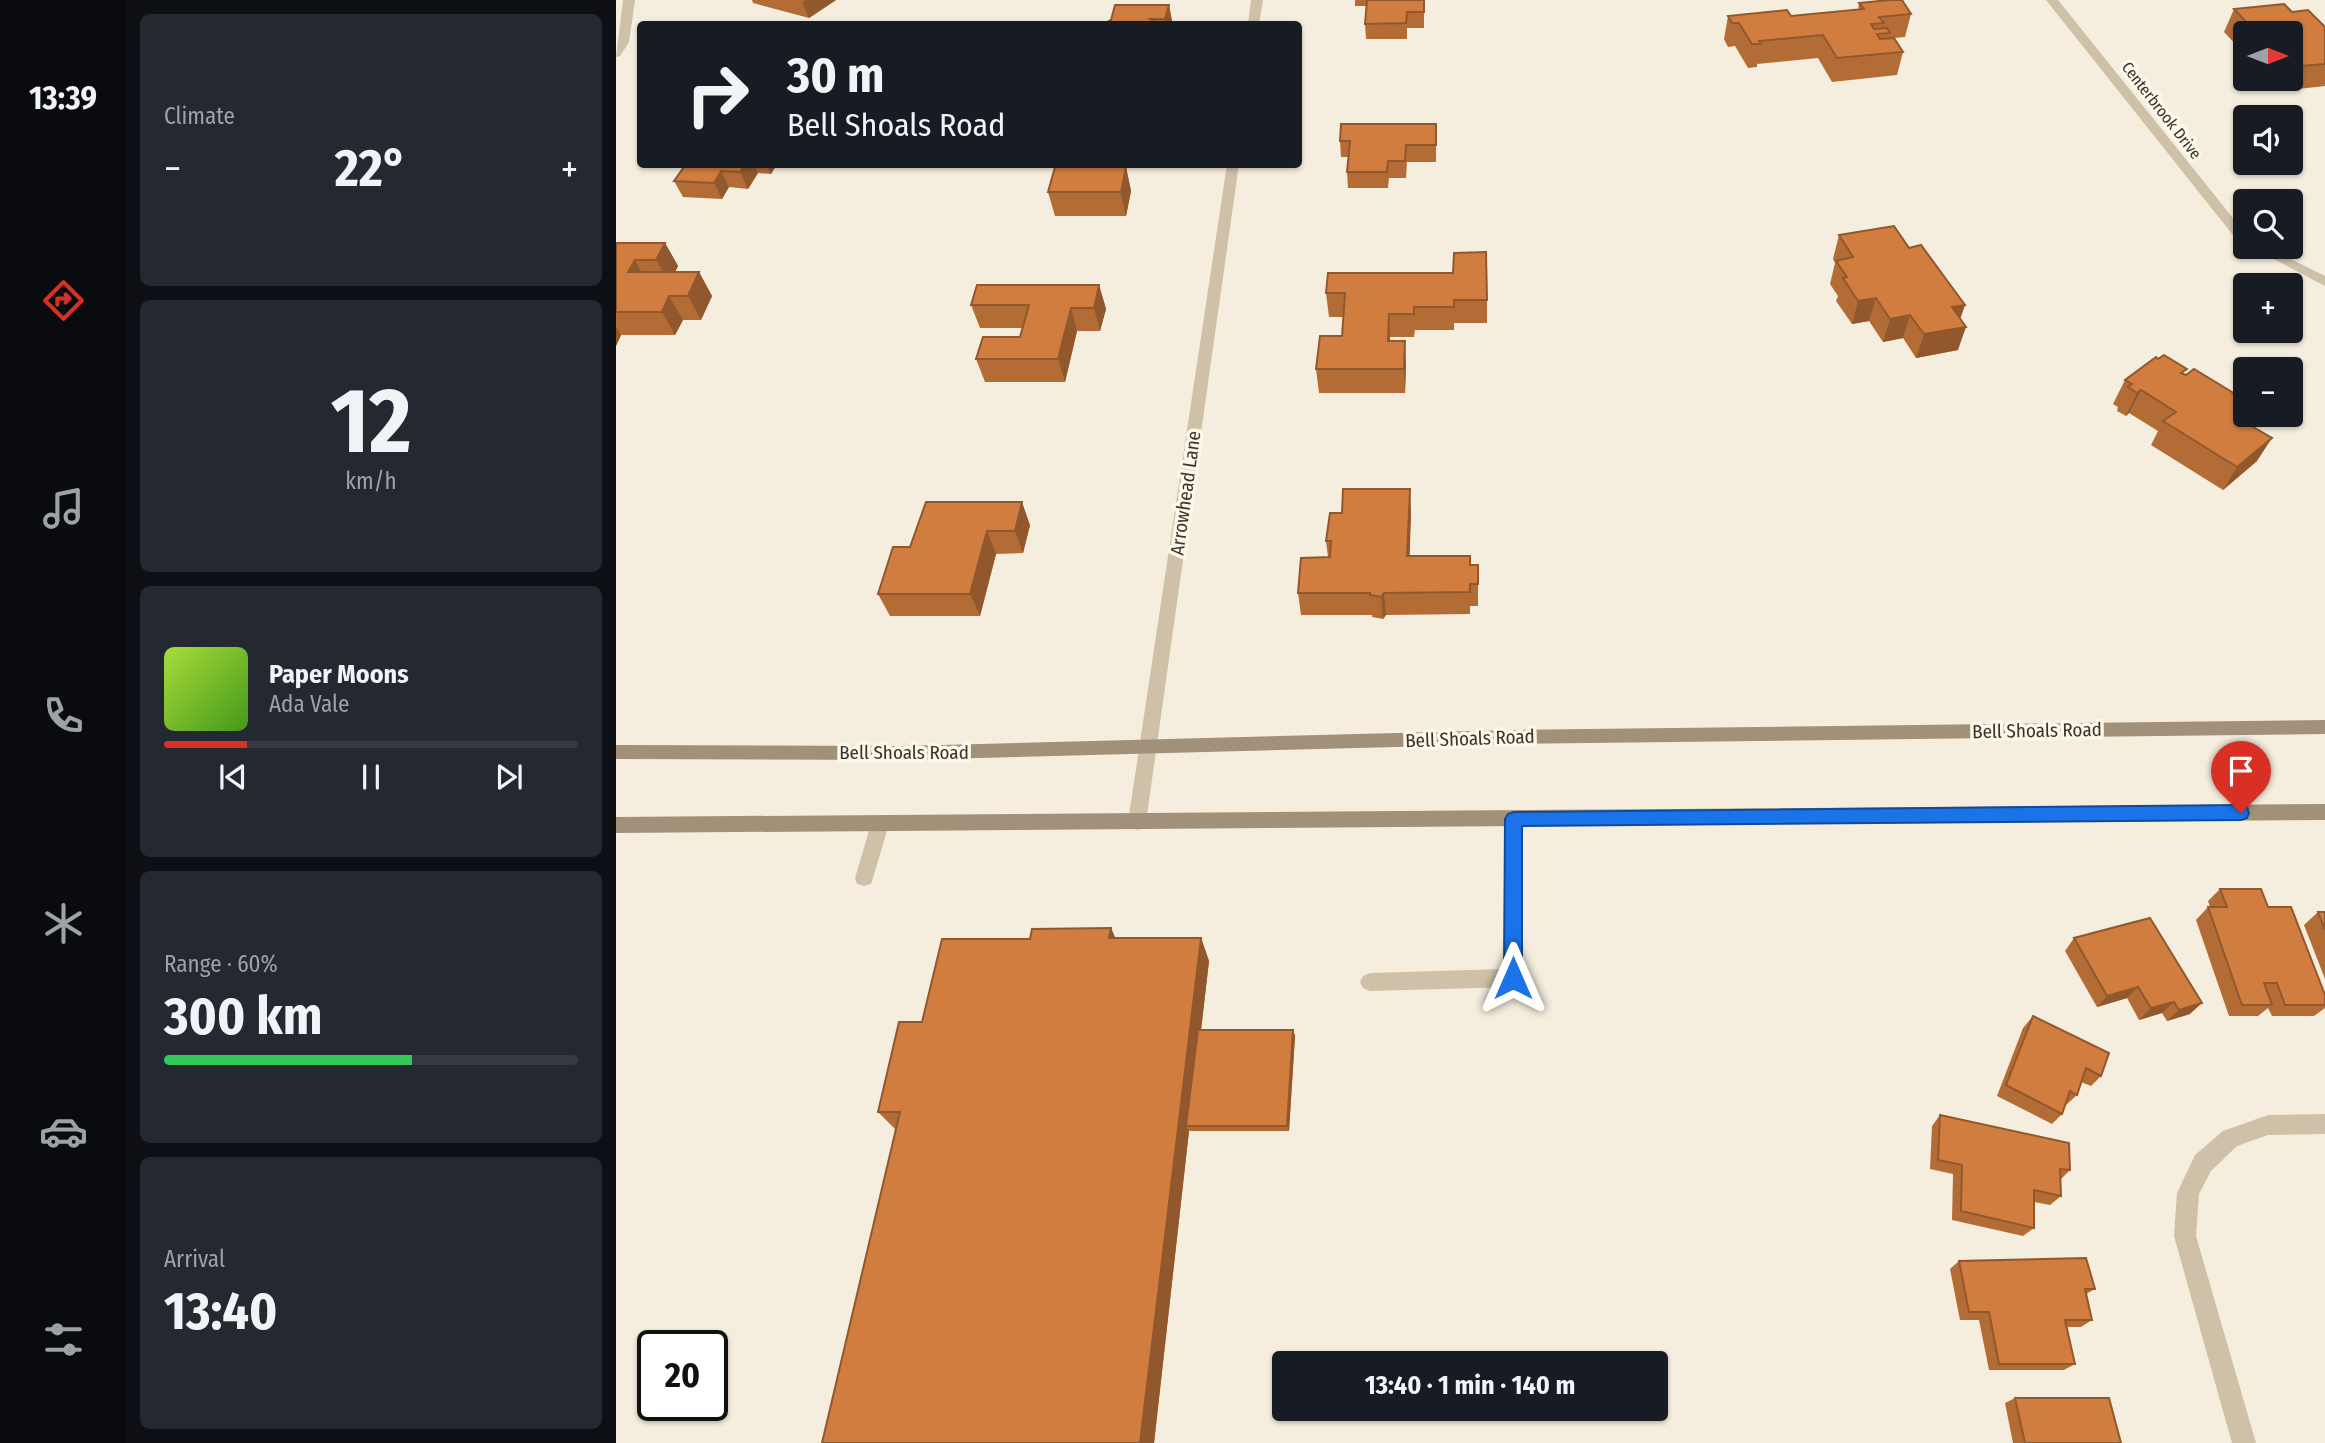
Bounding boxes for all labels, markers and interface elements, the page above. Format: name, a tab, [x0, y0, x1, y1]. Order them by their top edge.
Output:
north arrow	[2233, 21, 2303, 91]
map controls	[2233, 21, 2303, 427]
text: 30 m	[787, 46, 885, 105]
icon: right	[672, 49, 763, 140]
street label: Centerbrook Drive	[2118, 58, 2206, 163]
text: 13:39	[29, 79, 97, 117]
text: Climate	[164, 102, 235, 130]
button: sound	[2233, 105, 2303, 175]
text: Bell Shoals Road	[787, 106, 1005, 144]
text: 22°	[335, 137, 407, 200]
text: −	[164, 146, 181, 192]
text: +	[561, 146, 578, 192]
button: search	[2233, 189, 2303, 259]
button: +	[2233, 273, 2303, 343]
icon: directions	[39, 276, 88, 325]
button: −	[2233, 357, 2303, 427]
text: 12	[331, 367, 411, 476]
street label: Arrowhead Lane	[1165, 429, 1206, 557]
text: km/h	[345, 467, 397, 495]
icon: music	[39, 484, 88, 533]
text: Paper Moons	[269, 659, 409, 690]
text: Ada Vale	[269, 690, 349, 718]
icon: phone	[39, 691, 88, 740]
street label: Bell Shoals Road	[1972, 718, 2102, 743]
street label: Bell Shoals Road	[1405, 725, 1535, 752]
street label: Bell Shoals Road	[839, 741, 969, 764]
pin	[2211, 741, 2271, 813]
icon: arrive	[2222, 752, 2260, 790]
icon: previous	[214, 758, 252, 796]
icon: pause	[352, 758, 390, 796]
icon: next	[490, 758, 528, 796]
icon: climate	[39, 899, 88, 948]
position arrow	[1476, 941, 1550, 1015]
text: Range · 60%	[164, 950, 278, 978]
text: 300 km	[164, 985, 322, 1048]
icon: car	[39, 1107, 88, 1156]
text: Arrival	[164, 1245, 225, 1273]
text: 13:40	[164, 1280, 277, 1343]
icon: filters	[39, 1315, 88, 1364]
speed limit sign: 20	[637, 1330, 728, 1421]
text: 13:40 · 1 min · 140 m	[1365, 1370, 1575, 1401]

